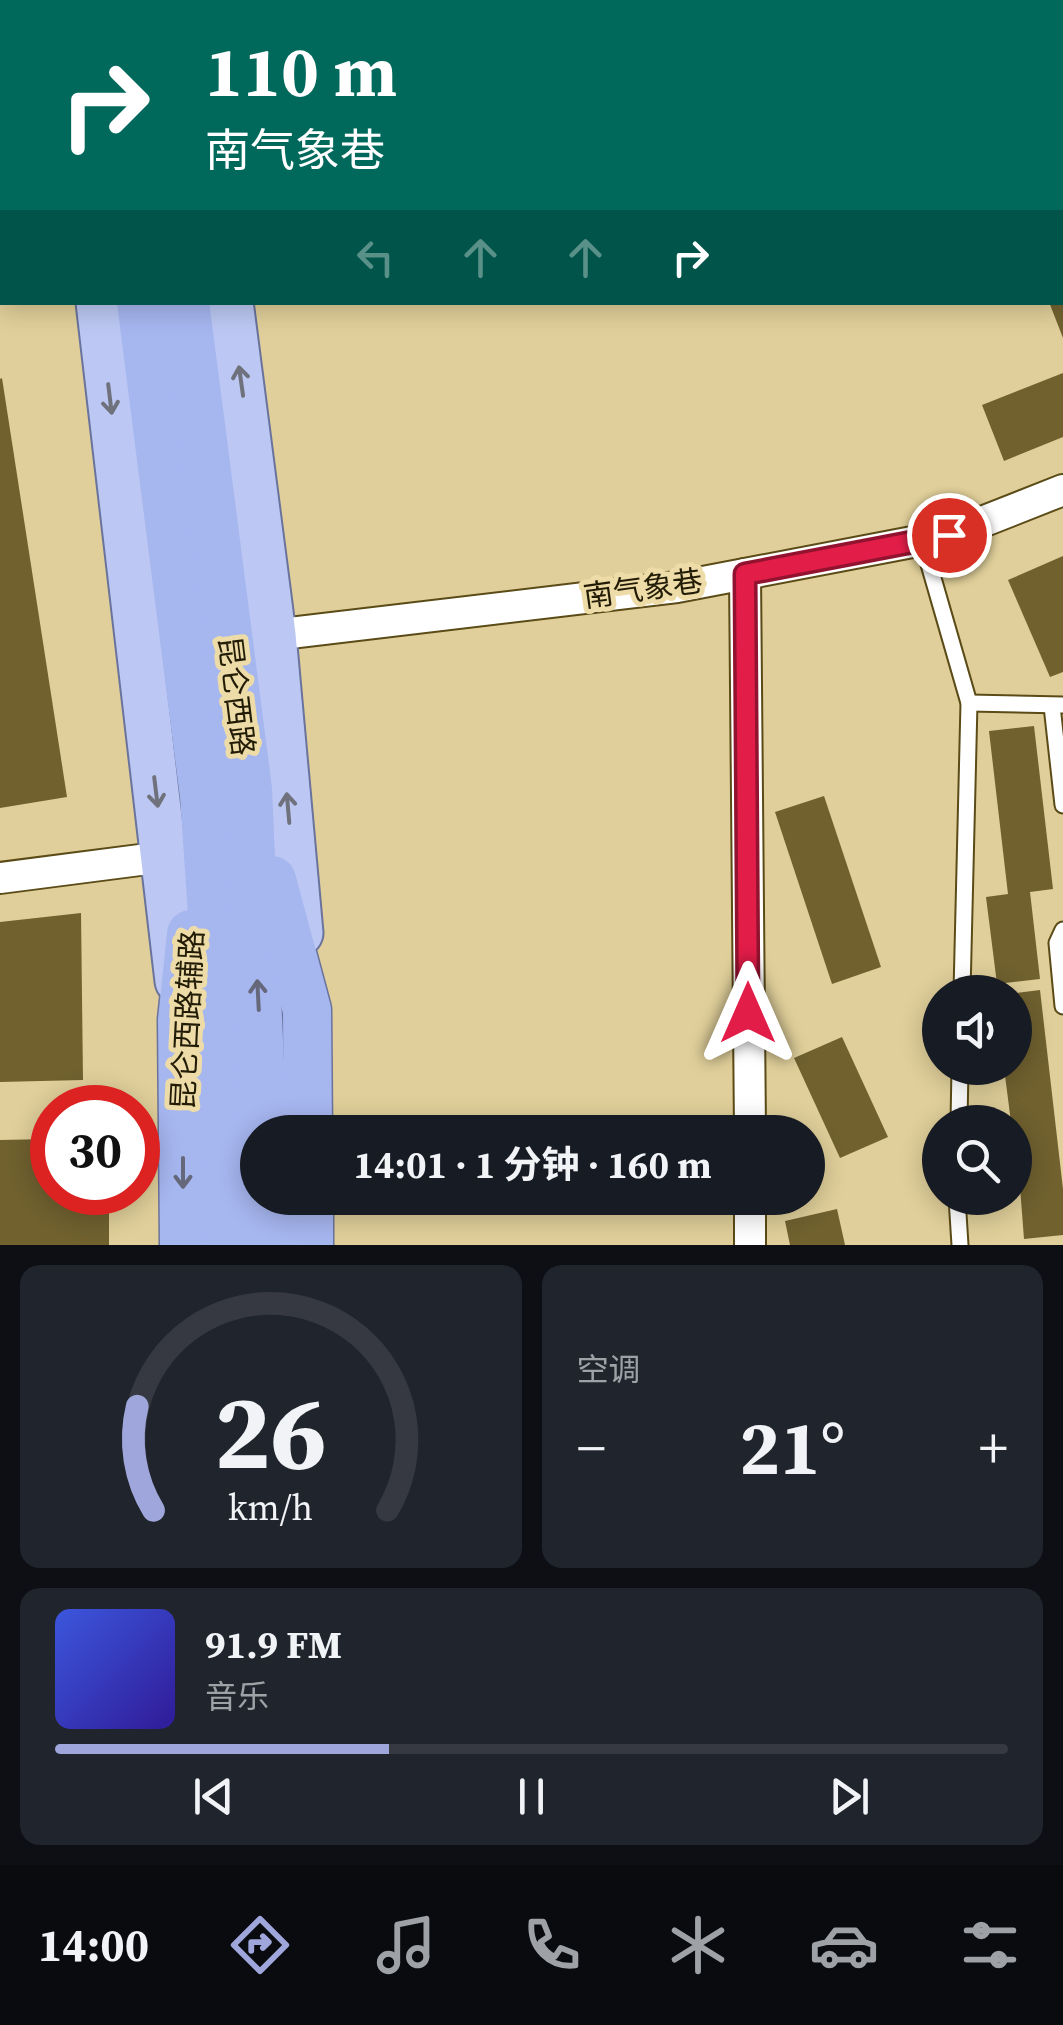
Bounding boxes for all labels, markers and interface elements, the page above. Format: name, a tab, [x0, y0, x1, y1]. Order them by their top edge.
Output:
text: 110 m	[205, 23, 397, 119]
icon: right	[40, 40, 170, 170]
text: 南气象巷	[205, 119, 385, 181]
icon: left	[348, 230, 403, 285]
icon: ahead	[453, 230, 508, 285]
icon: ahead	[558, 230, 613, 285]
icon: right	[663, 230, 718, 285]
one-way arrow	[231, 365, 250, 398]
one-way arrow	[101, 383, 120, 415]
pin	[907, 493, 992, 578]
icon: arrive	[922, 508, 977, 563]
street label: 南气象巷	[581, 560, 705, 617]
street label: 昆仑西路	[209, 634, 264, 758]
one-way arrow	[147, 775, 166, 807]
one-way arrow	[279, 793, 298, 825]
street label: 昆仑西路辅路	[162, 929, 213, 1111]
position arrow	[696, 961, 800, 1065]
map controls	[922, 975, 1032, 1215]
button: sound	[922, 975, 1032, 1085]
one-way arrow	[248, 979, 267, 1011]
speed limit sign: 30	[30, 1085, 160, 1215]
button: search	[922, 1105, 1032, 1215]
text: 14:01 · 1 分钟 · 160 m	[353, 1139, 712, 1191]
one-way arrow	[174, 1156, 193, 1188]
text: 空调	[577, 1348, 641, 1392]
text: 26	[214, 1360, 327, 1503]
text: 21°	[739, 1396, 845, 1499]
text: −	[577, 1410, 606, 1485]
text: +	[979, 1410, 1008, 1485]
text: km/h	[228, 1483, 313, 1532]
text: 91.9 FM	[205, 1619, 342, 1671]
text: 音乐	[205, 1675, 269, 1719]
icon: previous	[186, 1769, 241, 1824]
icon: pause	[504, 1769, 559, 1824]
icon: next	[822, 1769, 877, 1824]
icon: directions	[225, 1910, 295, 1980]
icon: music	[371, 1910, 441, 1980]
icon: phone	[517, 1910, 587, 1980]
icon: climate	[663, 1910, 733, 1980]
icon: car	[809, 1910, 879, 1980]
icon: filters	[955, 1910, 1025, 1980]
text: 14:00	[38, 1914, 149, 1976]

